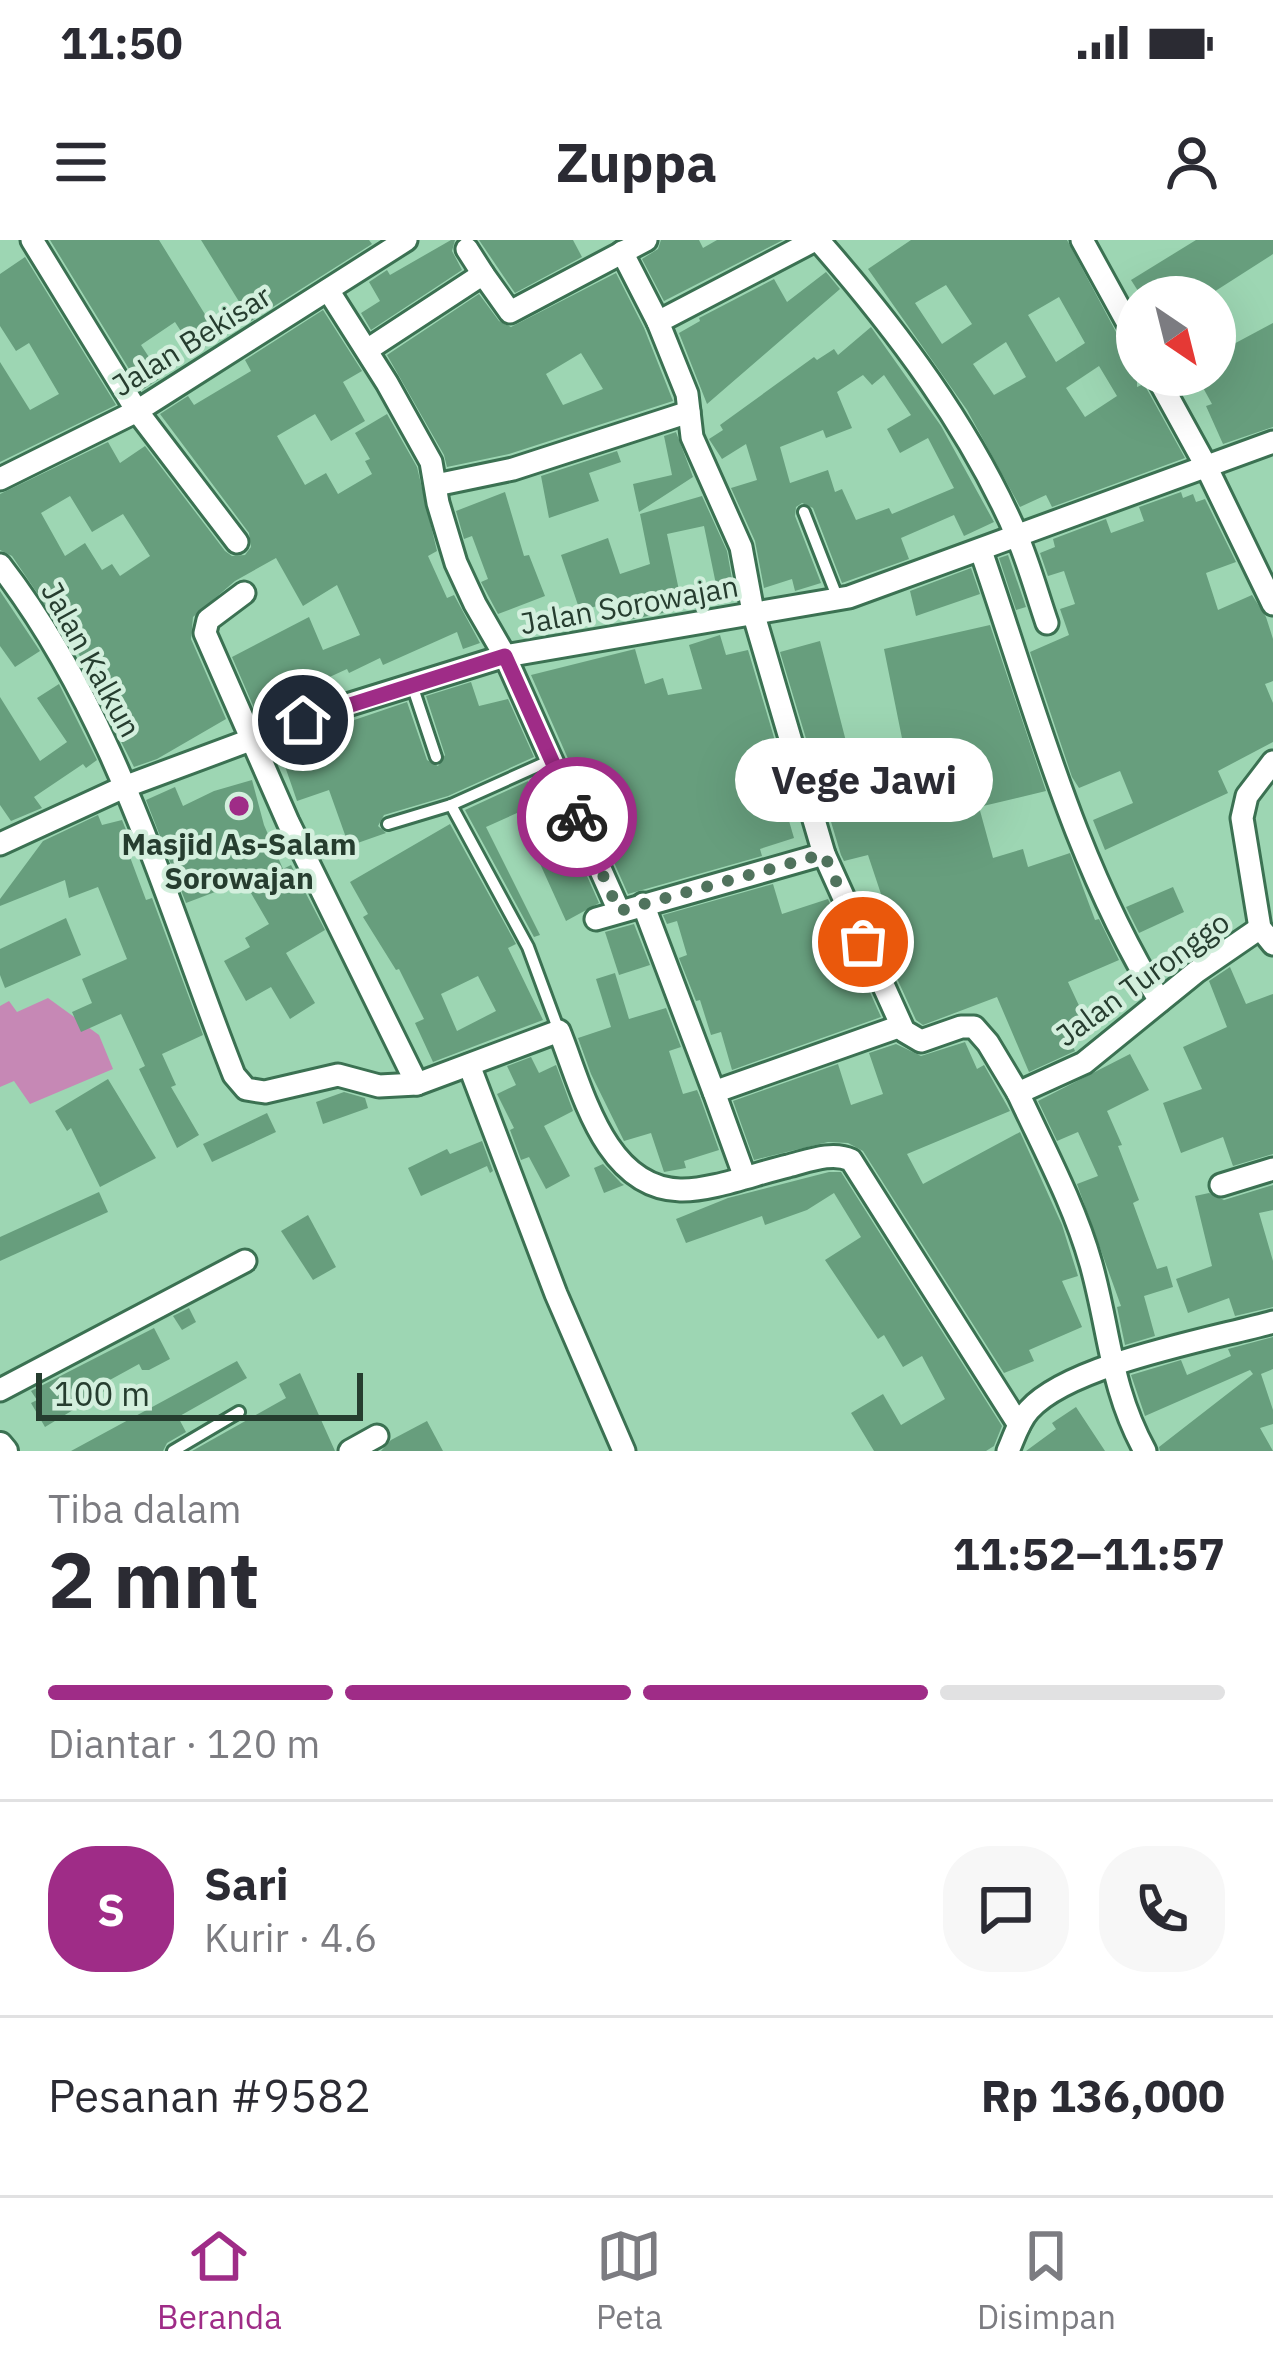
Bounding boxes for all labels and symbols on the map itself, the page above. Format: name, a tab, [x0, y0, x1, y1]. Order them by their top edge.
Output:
street label: Jalan Bekisar	[104, 276, 278, 404]
north arrow	[1116, 276, 1236, 396]
street label: Jalan Sorowajan	[517, 566, 741, 642]
street label: Jalan Kalkun	[33, 574, 151, 744]
pin	[252, 669, 354, 771]
callout: Vege Jawi	[734, 738, 992, 822]
courier	[517, 757, 637, 877]
marker: Masjid As-Salam Sorowajan	[226, 793, 252, 819]
place label: Masjid As-Salam Sorowajan	[121, 824, 357, 897]
pin	[812, 891, 914, 993]
street label: Jalan Turonggo	[1047, 902, 1237, 1054]
scale bar	[36, 1367, 363, 1420]

